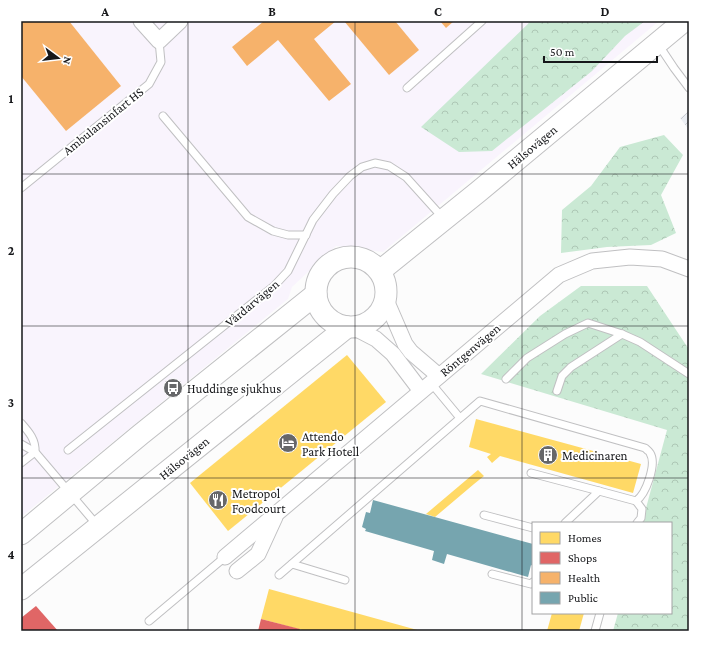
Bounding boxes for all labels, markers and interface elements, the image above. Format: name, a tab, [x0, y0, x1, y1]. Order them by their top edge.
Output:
text: A	[100, 4, 109, 19]
text: B	[268, 4, 276, 19]
text: C	[434, 4, 442, 19]
text: D	[601, 4, 610, 19]
north arrow	[38, 38, 78, 78]
scale bar	[544, 38, 657, 64]
text: 50 m	[550, 45, 575, 59]
text: N	[61, 55, 74, 66]
street label: Ambulansinfart HS	[60, 84, 146, 158]
text: 1	[9, 91, 14, 106]
street label: Hälsovägen	[504, 122, 560, 172]
text: 2	[8, 243, 15, 258]
street label: Vårdarvägen	[222, 276, 282, 330]
street label: Röntgenvägen	[437, 320, 503, 380]
bus stop icon: Huddinge sjukhus	[162, 377, 184, 399]
place label: Huddinge sjukhus	[187, 381, 281, 397]
text: 3	[8, 395, 14, 410]
place label: Attendo Park Hotell	[302, 429, 360, 459]
hotel icon: Attendo Park Hotell	[277, 432, 299, 454]
street label: Hälsovägen	[156, 433, 212, 483]
building icon: Medicinaren	[537, 444, 559, 466]
place label: Medicinaren	[562, 448, 628, 463]
place label: Metropol Foodcourt	[232, 486, 286, 516]
restaurant icon: Metropol Foodcourt	[207, 489, 229, 511]
legend	[532, 522, 672, 614]
text: Homes	[568, 531, 602, 545]
text: 4	[7, 547, 15, 562]
text: Shops	[568, 551, 597, 565]
text: Health	[568, 571, 601, 585]
text: Public	[568, 591, 598, 605]

